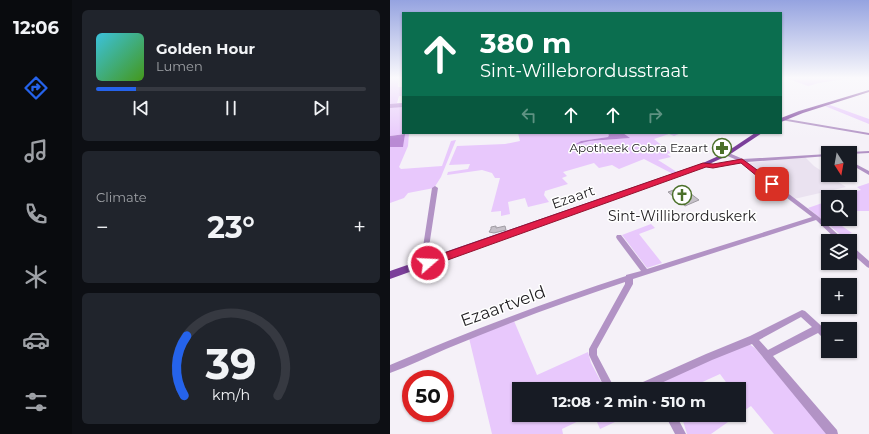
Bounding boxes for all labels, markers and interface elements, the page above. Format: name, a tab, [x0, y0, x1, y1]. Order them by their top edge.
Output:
text: 12:06	[13, 17, 59, 39]
text: 380 m	[480, 26, 571, 60]
icon: ahead	[414, 28, 466, 80]
text: Golden Hour	[156, 39, 255, 58]
text: Lumen	[156, 58, 203, 74]
text: Sint-Willebrordusstraat	[480, 60, 688, 82]
icon: directions	[22, 74, 50, 102]
icon: previous	[130, 97, 152, 119]
icon: pause	[220, 97, 242, 119]
icon: next	[310, 97, 332, 119]
icon: left	[518, 104, 540, 126]
icon: ahead	[560, 104, 582, 126]
icon: ahead	[602, 104, 624, 126]
icon: right	[644, 104, 666, 126]
icon: music	[22, 137, 50, 165]
pharmacy icon: Apotheek Cobra Ezaart	[711, 137, 733, 159]
place label: Apotheek Cobra Ezaart	[569, 140, 708, 155]
north arrow	[821, 146, 857, 182]
map controls	[821, 146, 857, 358]
pin	[755, 167, 789, 201]
icon: arrive	[761, 173, 783, 195]
street label: Ezaart	[549, 181, 597, 213]
church icon: Sint-Willibrorduskerk	[671, 184, 693, 206]
text: Climate	[96, 189, 147, 205]
button: search	[821, 190, 857, 226]
icon: phone	[22, 200, 50, 228]
place label: Sint-Willibrorduskerk	[608, 207, 757, 225]
text: 23°	[207, 209, 255, 246]
text: −	[96, 214, 109, 241]
text: +	[353, 214, 366, 241]
button: layers	[821, 234, 857, 270]
position arrow	[407, 242, 449, 284]
icon: climate	[22, 263, 50, 291]
button: +	[821, 278, 857, 314]
street label: Ezaartveld	[458, 281, 548, 331]
button: −	[821, 322, 857, 358]
icon: car	[22, 326, 50, 354]
text: 39	[204, 339, 257, 389]
speed limit sign: 50	[402, 370, 454, 422]
text: km/h	[212, 386, 250, 404]
icon: filters	[22, 388, 50, 416]
text: 12:08 · 2 min · 510 m	[552, 392, 706, 411]

